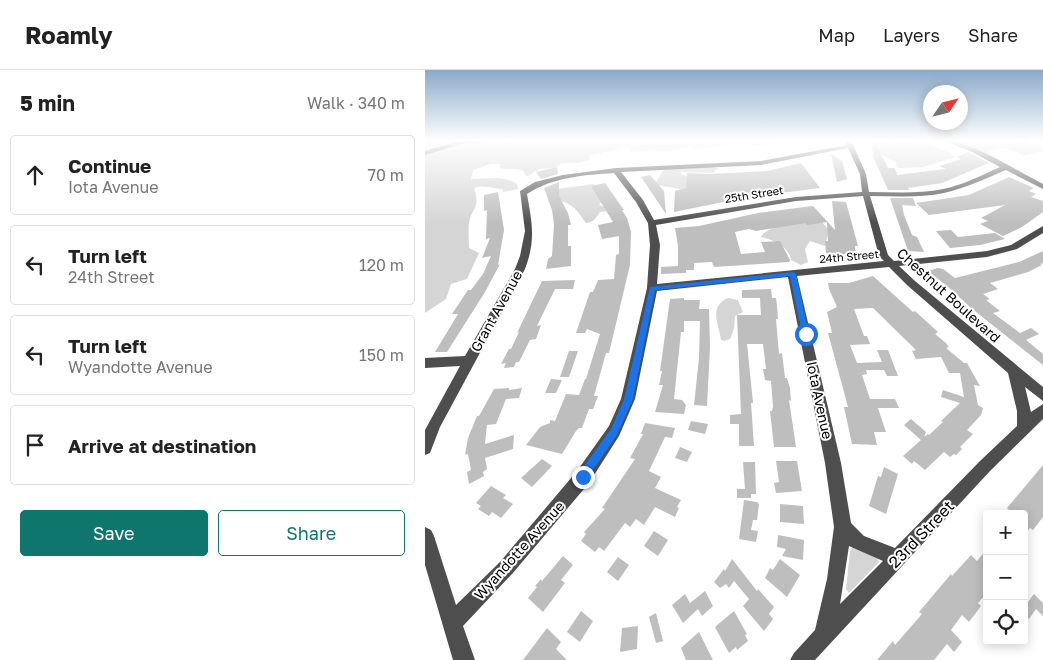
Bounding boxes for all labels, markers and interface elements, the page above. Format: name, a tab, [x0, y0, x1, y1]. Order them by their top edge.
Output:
text: Roamly	[25, 20, 113, 49]
text: Map	[818, 24, 855, 46]
text: Layers	[883, 24, 940, 46]
text: Share	[968, 24, 1018, 46]
north arrow	[923, 85, 968, 130]
text: 5 min	[20, 90, 75, 116]
text: Walk · 340 m	[307, 93, 405, 113]
text: Continue	[68, 154, 151, 177]
icon: ahead	[21, 161, 49, 189]
text: 70 m	[367, 165, 404, 185]
text: Iota Avenue	[68, 177, 159, 197]
street label: 25th Street	[724, 183, 784, 205]
text: Turn left	[68, 244, 147, 267]
street label: Chestnut Boulevard	[894, 244, 1004, 346]
street label: 24th Street	[819, 247, 879, 265]
icon: left	[21, 251, 49, 279]
text: 120 m	[359, 255, 404, 275]
text: 24th Street	[68, 267, 155, 287]
street label: Grant Avenue	[467, 267, 525, 355]
route start	[795, 323, 818, 346]
text: Turn left	[68, 334, 147, 357]
icon: left	[21, 341, 49, 369]
text: 150 m	[359, 345, 404, 365]
text: Wyandotte Avenue	[68, 357, 213, 377]
street label: Iota Avenue	[803, 359, 837, 441]
icon: arrive	[21, 431, 49, 459]
text: Arrive at destination	[68, 434, 256, 457]
route end	[572, 466, 595, 489]
street label: 23rd Street	[884, 496, 958, 572]
street label: Wyandotte Avenue	[470, 497, 568, 603]
button: Save	[20, 510, 208, 556]
button: Share	[218, 510, 405, 556]
map controls	[983, 510, 1028, 645]
button: +	[983, 510, 1028, 555]
button: −	[983, 555, 1028, 600]
button: locate	[983, 600, 1028, 645]

